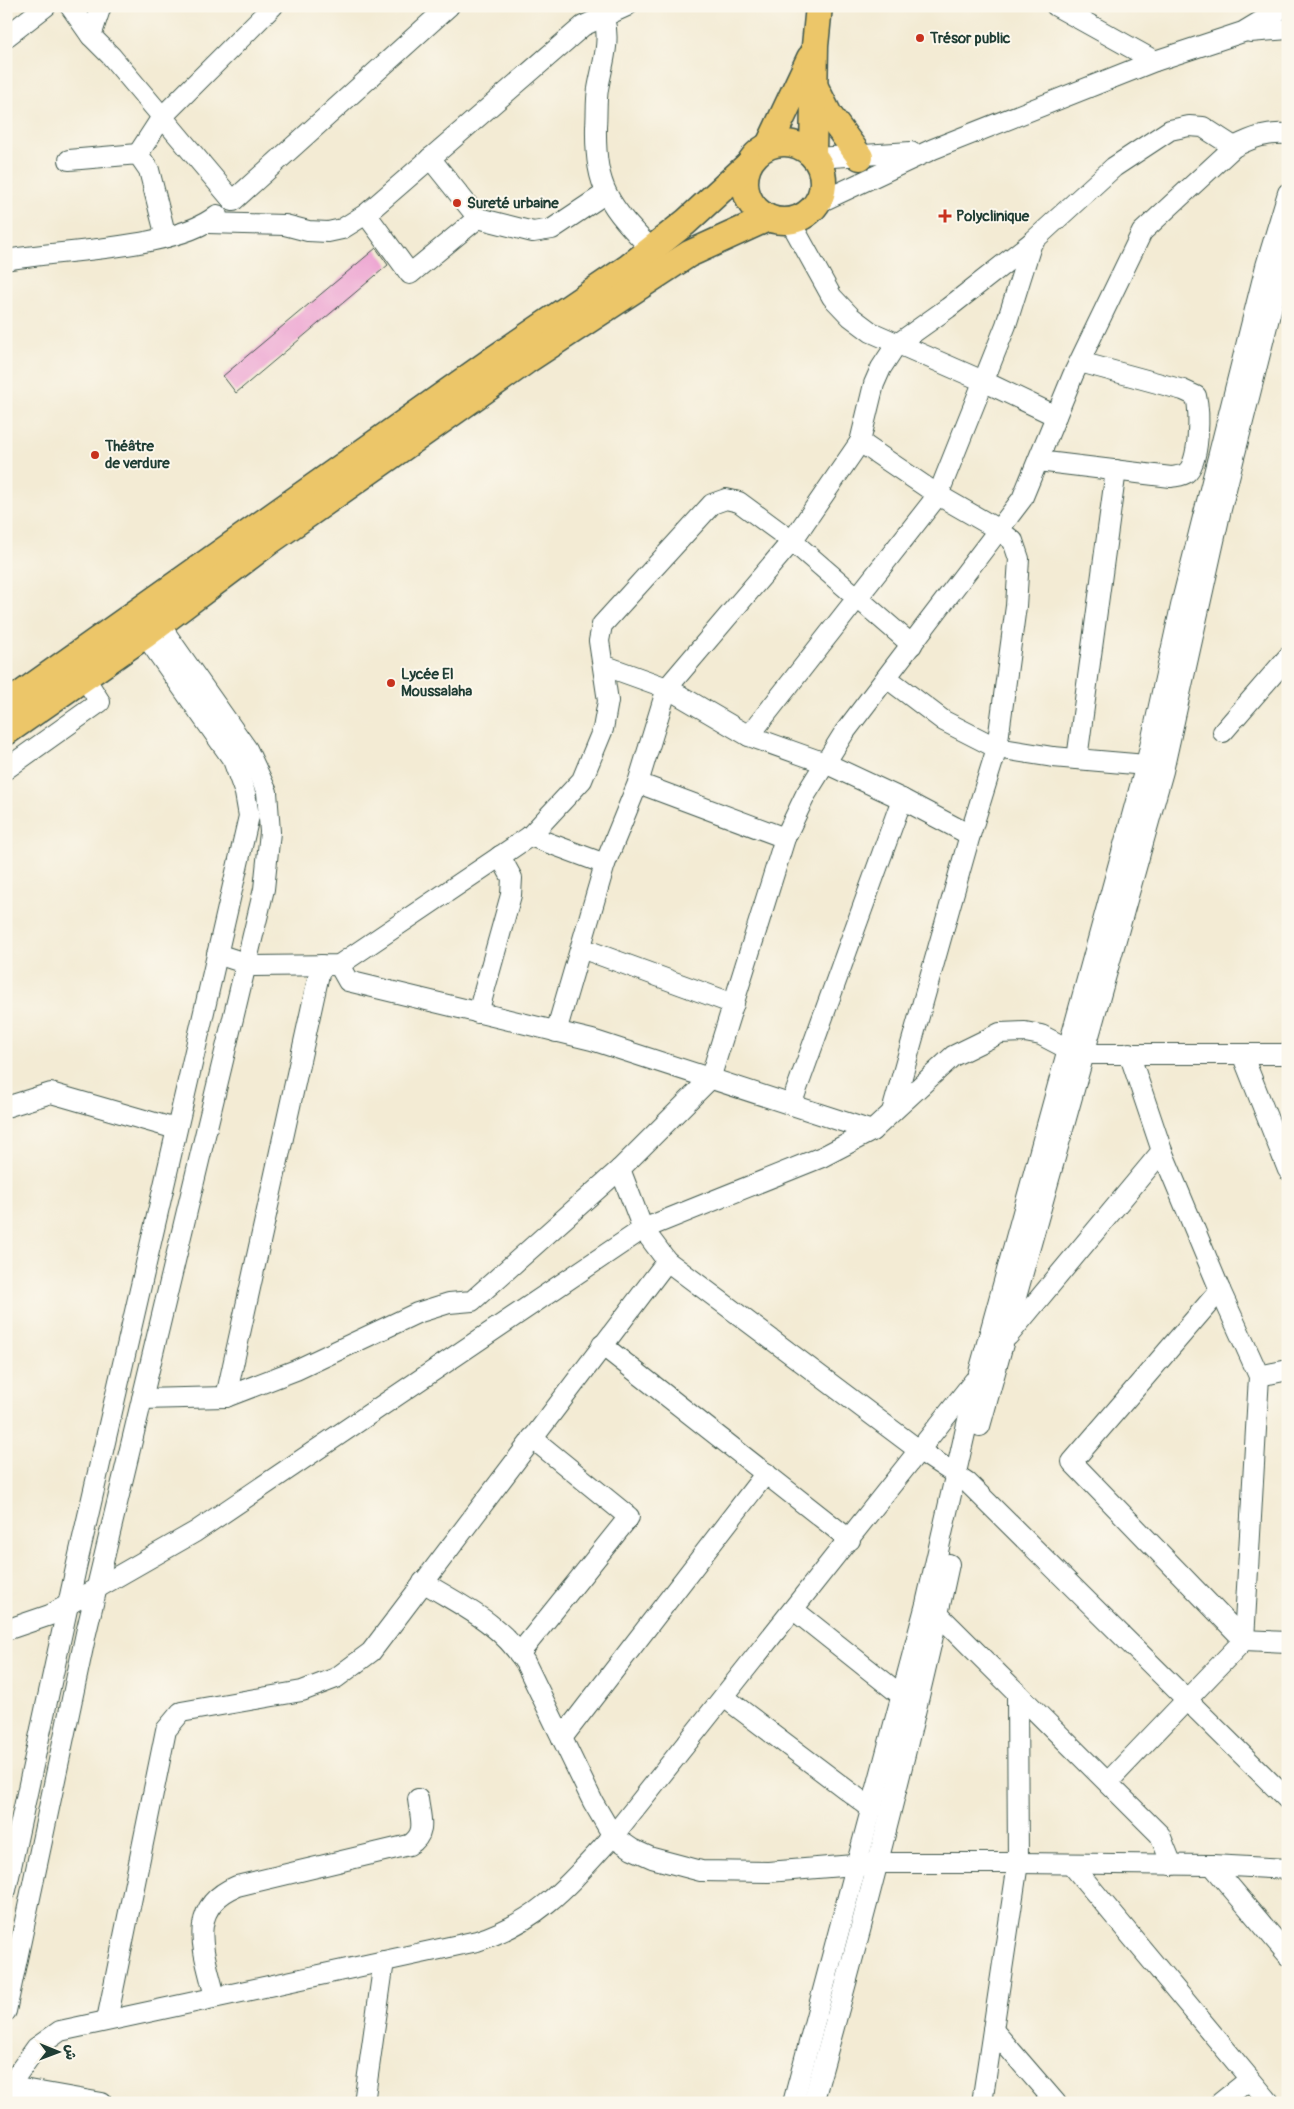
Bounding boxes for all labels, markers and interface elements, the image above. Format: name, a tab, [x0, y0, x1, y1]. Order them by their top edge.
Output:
place label: Trésor public	[929, 29, 1011, 48]
marker: Trésor public	[914, 32, 926, 44]
place label: Sureté urbaine	[467, 194, 559, 213]
marker: Sureté urbaine	[451, 197, 463, 209]
place label: Polyclinique	[956, 207, 1030, 226]
marker: Polyclinique	[938, 209, 952, 223]
place label: Théâtre de verdure	[104, 437, 170, 473]
marker: Théâtre de verdure	[89, 449, 101, 461]
place label: Lycée El Moussalaha	[401, 665, 472, 701]
marker: Lycée El Moussalaha	[385, 677, 397, 689]
north arrow	[32, 2026, 82, 2076]
text: ش	[62, 2044, 79, 2060]

